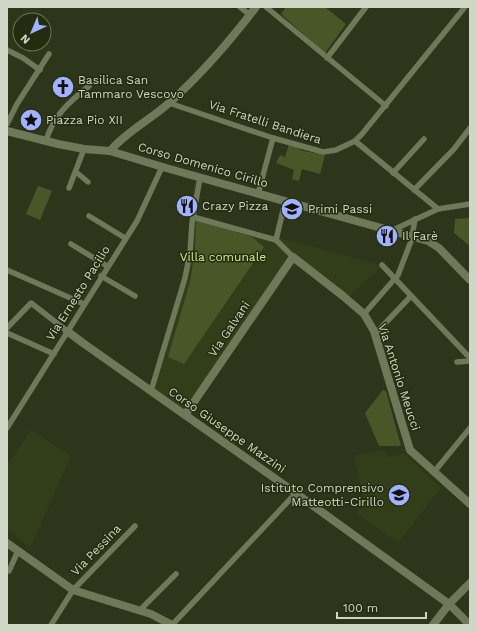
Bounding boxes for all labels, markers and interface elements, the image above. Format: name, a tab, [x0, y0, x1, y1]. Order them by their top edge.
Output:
north arrow	[12, 12, 52, 52]
text: N	[18, 31, 33, 46]
place label: Basilica San Tammaro Vescovo	[78, 73, 184, 101]
church icon: Basilica San Tammaro Vescovo	[50, 74, 76, 100]
street label: Via Fratelli Bandiera	[207, 97, 323, 147]
place icon: Piazza Pio XII	[18, 107, 44, 133]
place label: Piazza Pio XII	[46, 113, 123, 127]
street label: Corso Domenico Cirillo	[136, 140, 270, 190]
restaurant icon: Crazy Pizza	[174, 193, 200, 219]
school or university icon: Primi Passi	[279, 196, 305, 222]
place label: Crazy Pizza	[202, 199, 268, 213]
place label: Primi Passi	[308, 202, 372, 216]
restaurant icon: Il Farè	[374, 223, 400, 249]
place label: Il Farè	[402, 229, 438, 243]
street label: Via Ernesto Pacilio	[43, 243, 113, 343]
park label: Villa comunale	[180, 250, 266, 264]
street label: Via Galvani	[205, 299, 253, 359]
street label: Via Antonio Meucci	[375, 322, 423, 432]
street label: Corso Giuseppe Mazzini	[166, 384, 288, 476]
place label: Istituto Comprensivo Matteotti-Cirillo	[261, 481, 384, 509]
school or university icon: Istituto Comprensivo Matteotti-Cirillo	[386, 482, 412, 508]
street label: Via Pessina	[68, 521, 124, 579]
scale bar	[337, 594, 426, 620]
text: 100 m	[343, 601, 378, 615]

